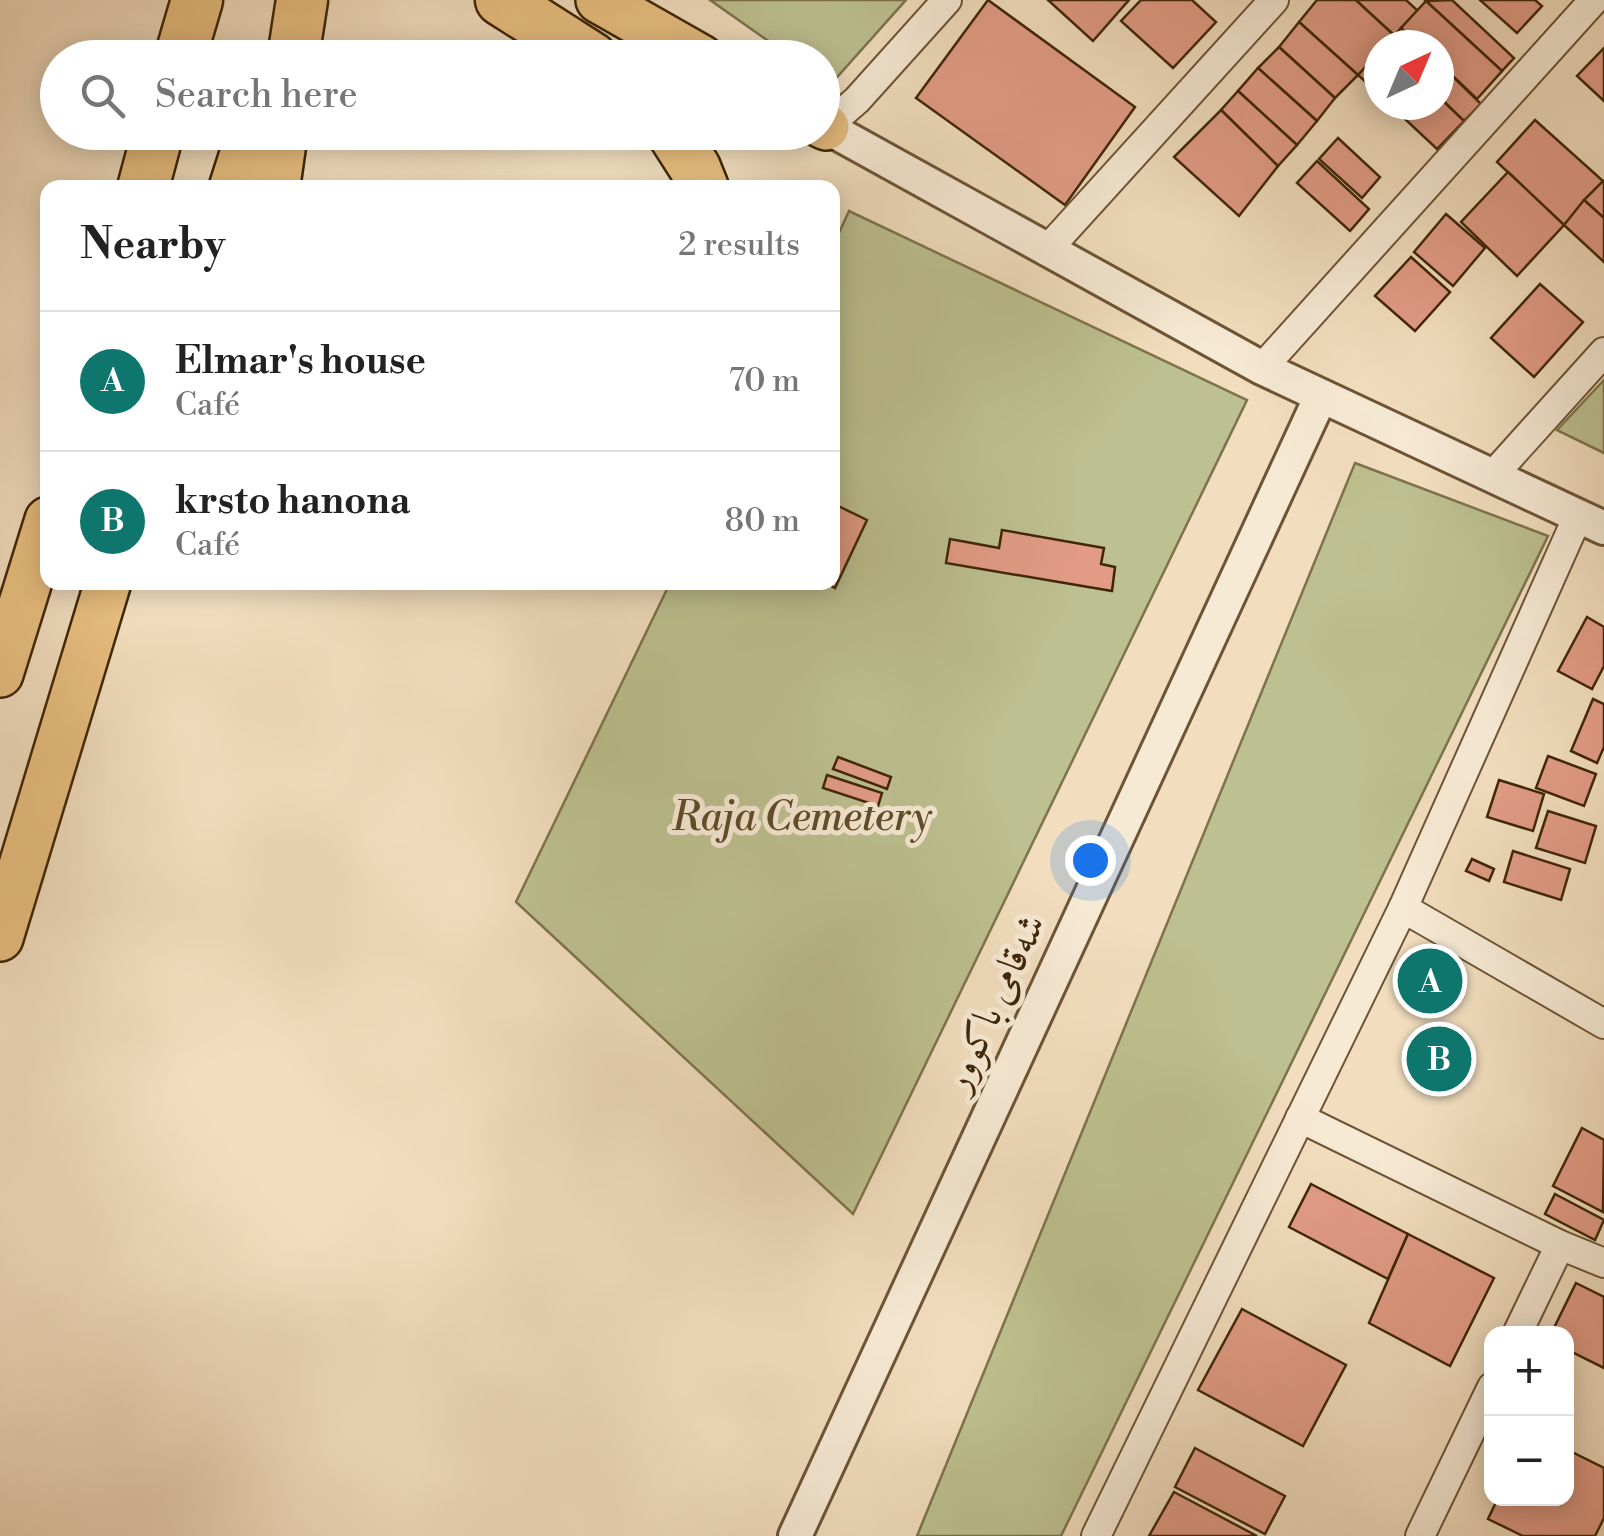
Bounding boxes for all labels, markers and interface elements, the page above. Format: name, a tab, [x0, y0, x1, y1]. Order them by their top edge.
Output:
north arrow	[1364, 30, 1454, 120]
search box	[40, 40, 840, 150]
icon: search	[75, 68, 130, 123]
text: Search here	[155, 72, 358, 119]
text: Nearby	[80, 219, 225, 272]
text: 2 results	[678, 225, 800, 265]
text: Elmar's house	[175, 338, 426, 385]
text: A	[101, 361, 124, 401]
text: 70 m	[729, 361, 800, 401]
text: Café	[175, 385, 240, 425]
text: krsto hanona	[175, 478, 410, 525]
text: B	[100, 501, 125, 541]
text: 80 m	[725, 501, 800, 541]
text: Café	[175, 525, 240, 565]
park label: Raja Cemetery	[671, 793, 933, 843]
your location	[1065, 835, 1116, 886]
street label: شەقامی باکوور	[930, 906, 1058, 1103]
pin: A	[1398, 944, 1462, 1018]
pin: B	[1406, 1022, 1472, 1096]
map controls	[1484, 1326, 1574, 1506]
button: +	[1484, 1326, 1574, 1416]
button: −	[1484, 1416, 1574, 1506]

